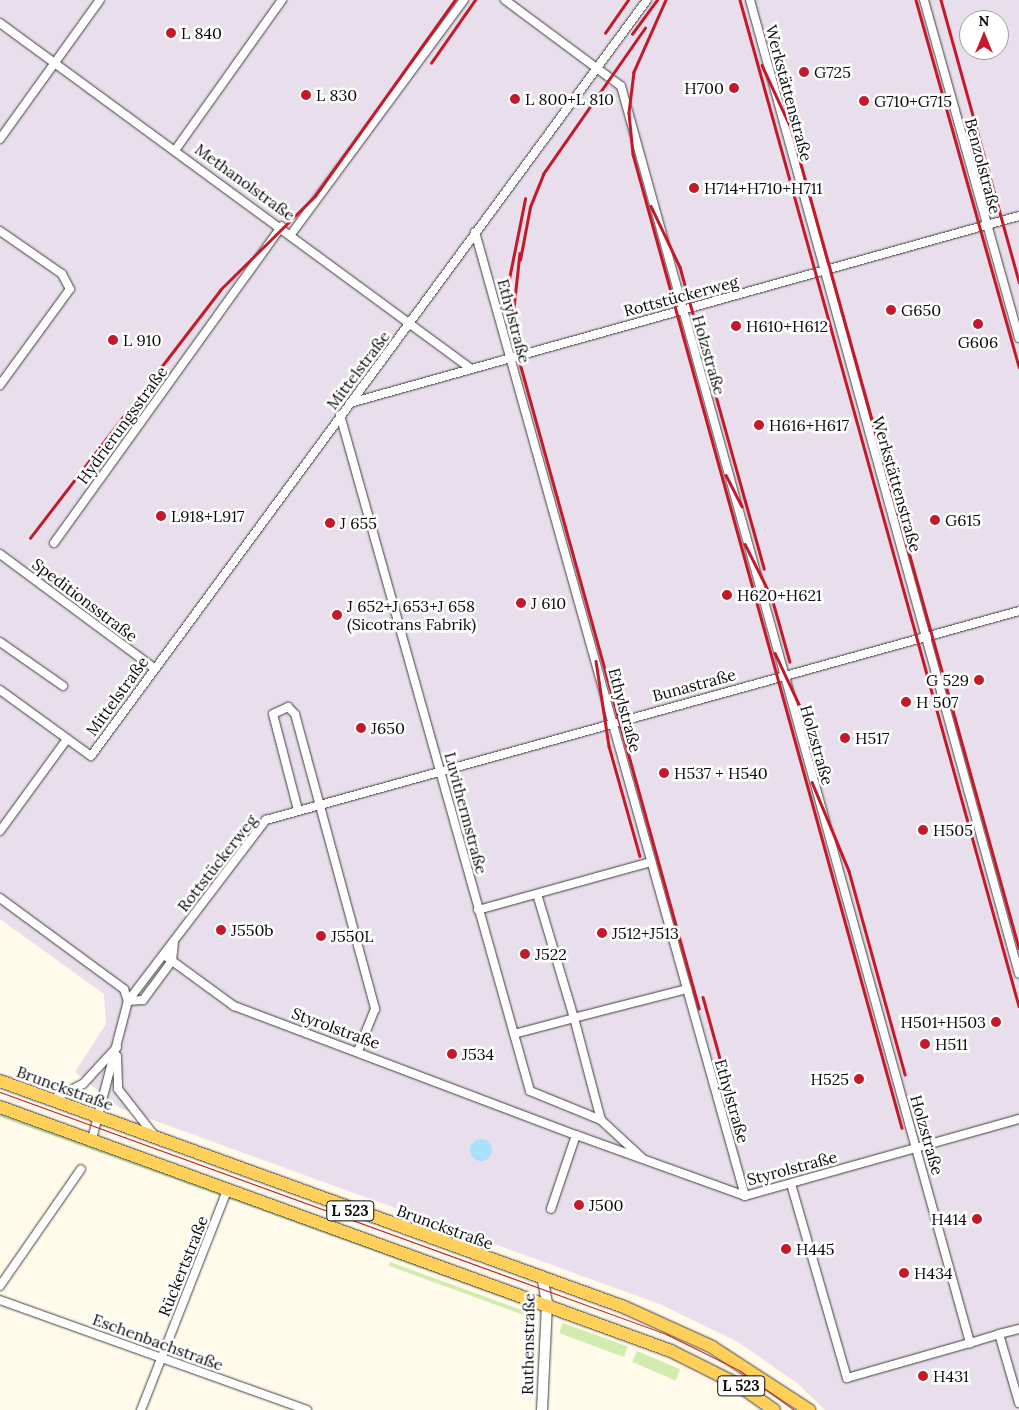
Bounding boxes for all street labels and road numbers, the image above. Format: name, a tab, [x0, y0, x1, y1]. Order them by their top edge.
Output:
street label: Werkstättenstraße	[762, 23, 816, 163]
street label: Benzolstraße	[961, 116, 1005, 216]
street label: Methanolstraße	[191, 139, 299, 225]
street label: Rottstückerweg	[622, 271, 740, 321]
street label: Ethylstraße	[494, 277, 534, 365]
street label: Holzstraße	[688, 313, 730, 397]
street label: Mittelstraße	[322, 327, 394, 413]
street label: Hydrierungsstraße	[73, 362, 171, 488]
street label: Werkstättenstraße	[868, 414, 926, 554]
street label: Speditionsstraße	[29, 554, 141, 646]
street label: Mittelstraße	[82, 653, 152, 739]
street label: Bunastraße	[650, 665, 738, 705]
street label: Ethylstraße	[605, 666, 645, 754]
street label: Holzstraße	[796, 703, 838, 787]
street label: Luvithermstraße	[440, 750, 492, 876]
street label: Rottstückerweg	[173, 811, 261, 915]
street label: Styrolstraße	[289, 1003, 383, 1053]
street label: Ethylstraße	[711, 1057, 753, 1145]
street label: Brunckstraße	[14, 1062, 116, 1114]
street label: Holzstraße	[906, 1093, 948, 1177]
street label: Styrolstraße	[745, 1147, 839, 1189]
road number: L 523	[326, 1198, 374, 1224]
street label: Brunckstraße	[394, 1201, 496, 1253]
street label: Rückertstraße	[154, 1213, 212, 1319]
street label: Ruthenstraße	[518, 1293, 538, 1395]
street label: Eschenbachstraße	[90, 1309, 226, 1375]
road number: L 523	[717, 1374, 765, 1398]

